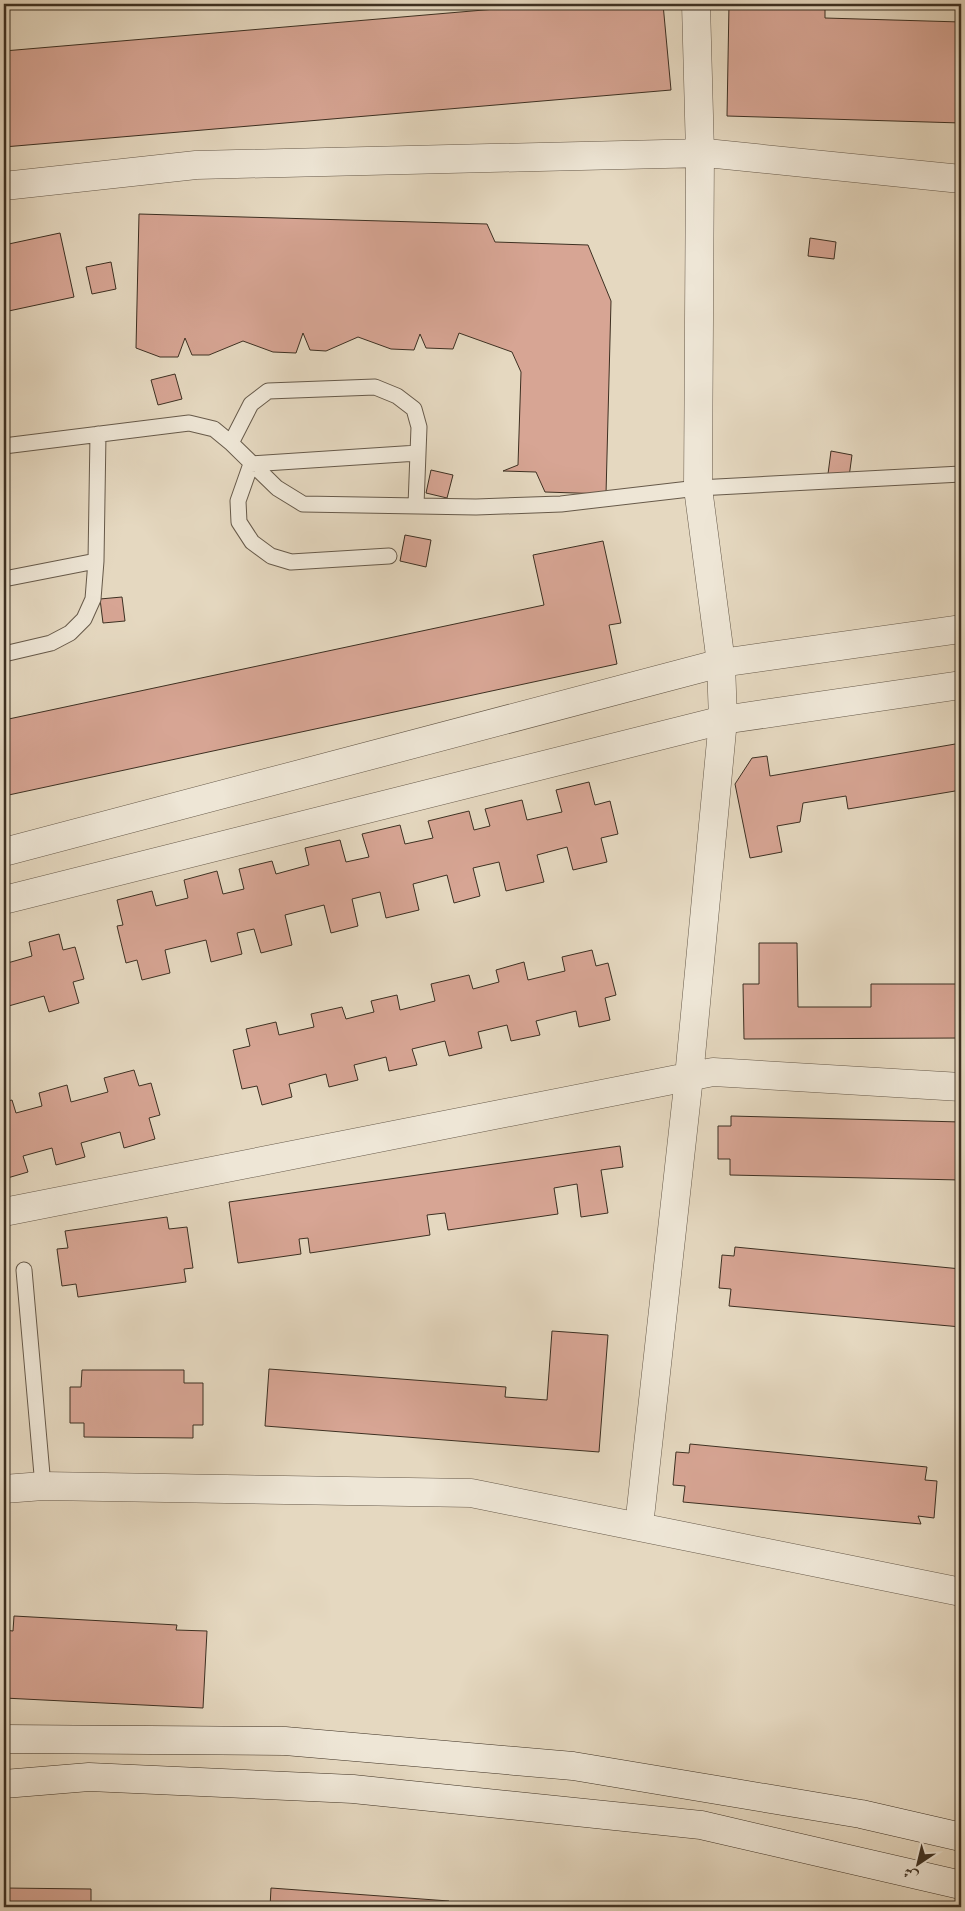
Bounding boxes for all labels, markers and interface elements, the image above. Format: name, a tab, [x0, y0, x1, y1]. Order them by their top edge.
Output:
north arrow	[892, 1838, 942, 1888]
text: ش	[900, 1862, 922, 1885]

